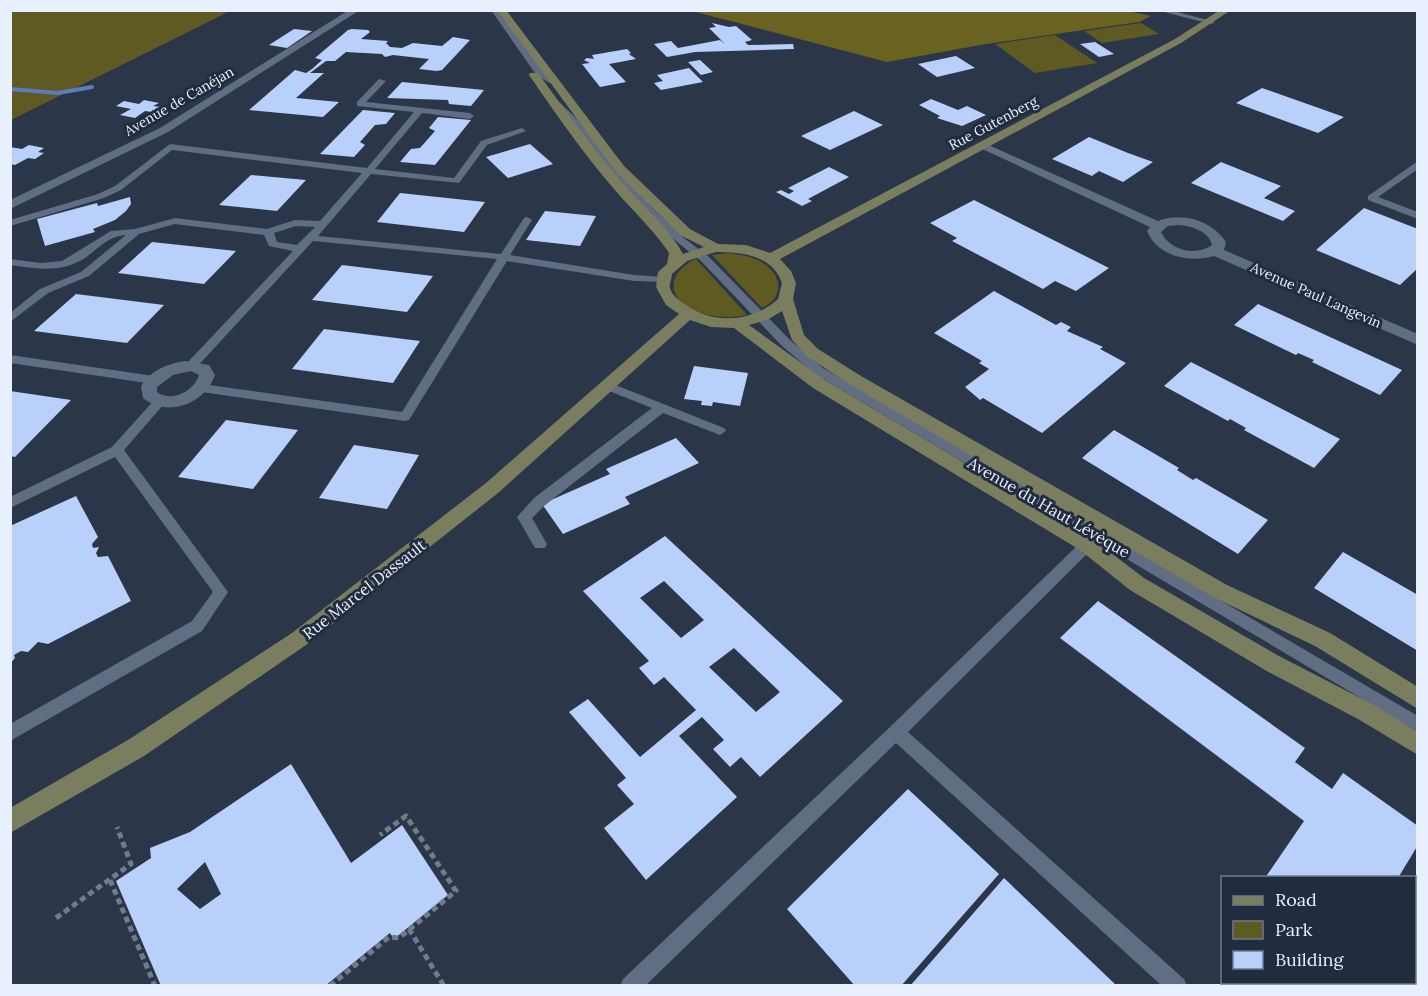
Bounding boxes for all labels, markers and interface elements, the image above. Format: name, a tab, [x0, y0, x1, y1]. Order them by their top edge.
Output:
street label: Avenue de Canéjan	[120, 62, 237, 140]
street label: Rue Gutenberg	[945, 92, 1041, 154]
street label: Avenue Paul Langevin	[1247, 258, 1385, 332]
street label: Avenue du Haut Lévèque	[963, 452, 1134, 562]
street label: Rue Marcel Dassault	[298, 534, 430, 643]
legend	[1221, 876, 1416, 984]
text: Road	[1275, 888, 1317, 911]
text: Park	[1275, 918, 1313, 941]
text: Building	[1275, 948, 1345, 971]

